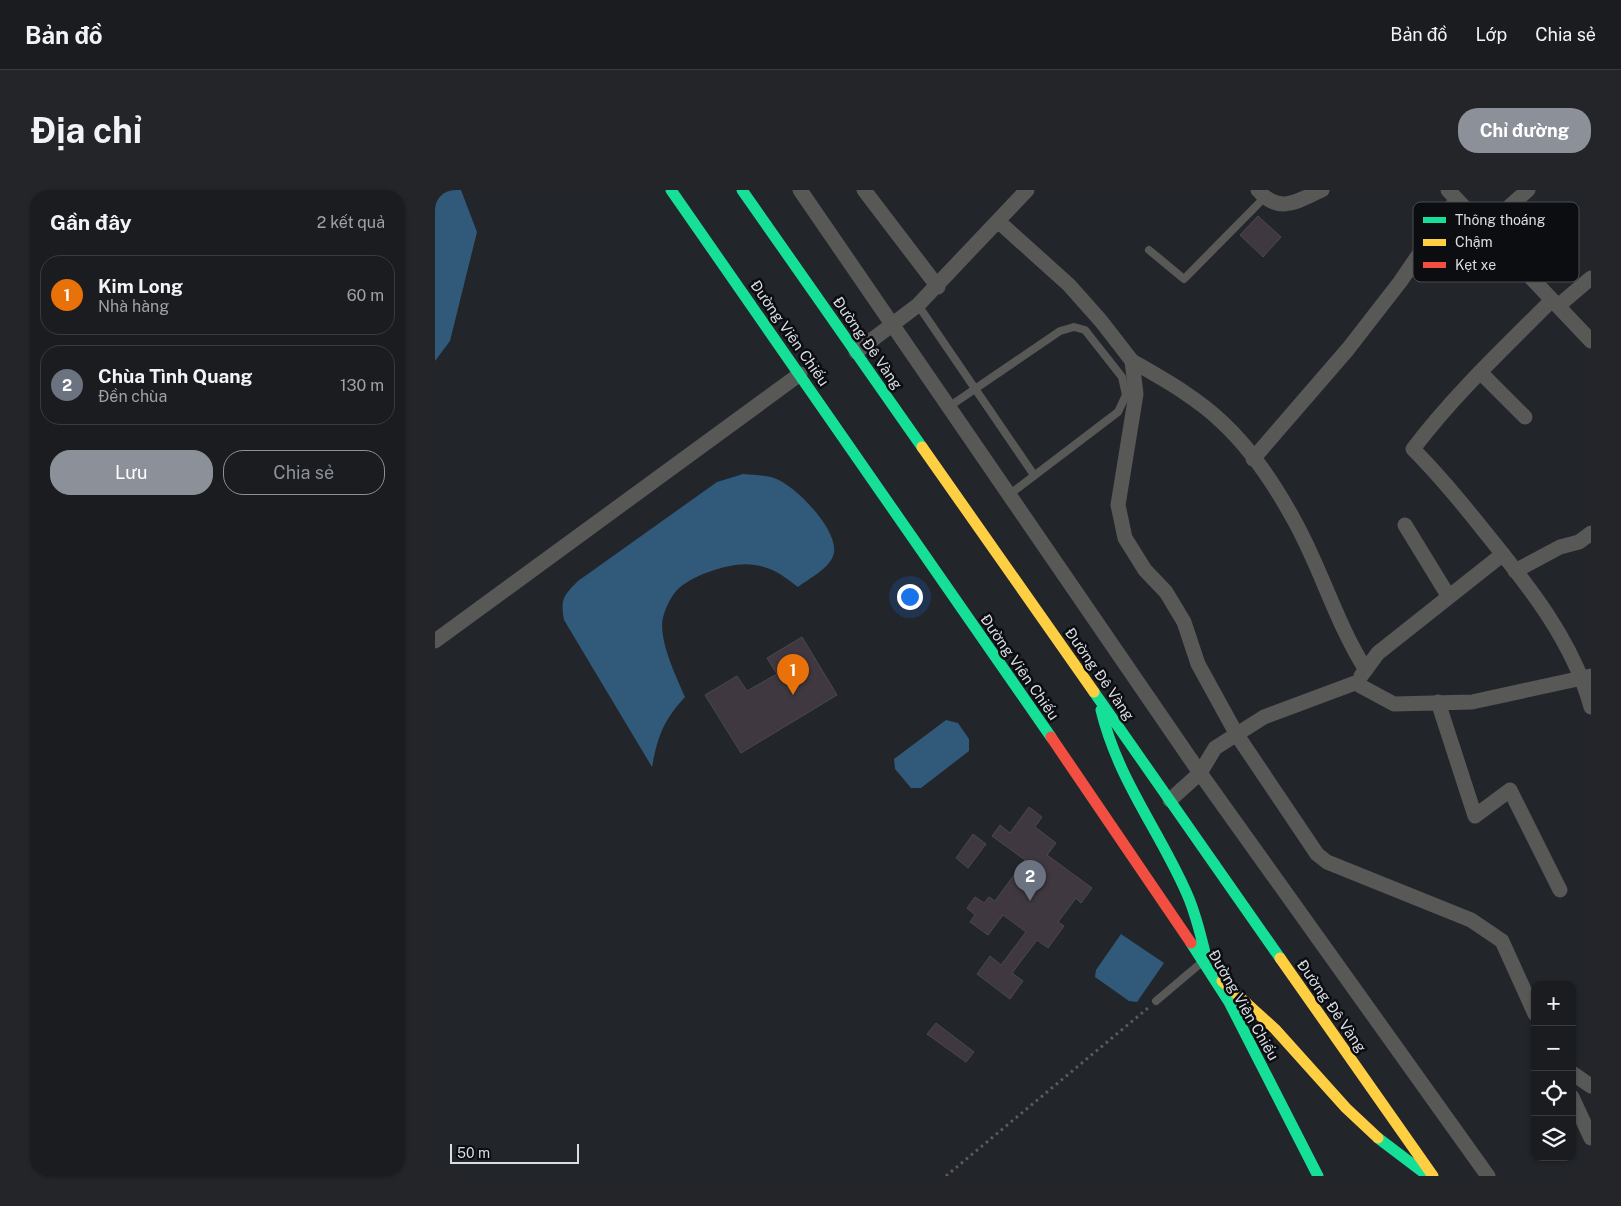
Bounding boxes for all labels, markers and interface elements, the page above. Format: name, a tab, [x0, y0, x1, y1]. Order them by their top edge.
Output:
text: Bản đồ	[25, 21, 103, 49]
text: Bản đồ	[1390, 24, 1448, 45]
text: Lớp	[1476, 24, 1507, 45]
text: Chia sẻ	[1535, 24, 1596, 45]
button: Chỉ đường	[1458, 108, 1591, 153]
text: Địa chỉ	[30, 110, 142, 151]
legend	[1413, 202, 1579, 282]
text: Gần đây	[50, 210, 132, 235]
text: Thông thoáng	[1455, 212, 1546, 228]
text: 2 kết quả	[317, 213, 385, 232]
text: Chậm	[1455, 234, 1493, 250]
text: Kẹt xe	[1455, 257, 1496, 273]
text: Kim Long	[98, 275, 183, 297]
street label: Đường Viên Chiếu	[747, 277, 833, 389]
text: 1	[64, 286, 70, 305]
text: 60 m	[347, 286, 384, 305]
street label: Đường Đê Vàng	[830, 294, 906, 392]
text: Nhà hàng	[98, 297, 169, 316]
text: Chùa Tình Quang	[98, 365, 253, 387]
text: 2	[62, 376, 72, 395]
text: 130 m	[340, 376, 384, 395]
text: Đền chùa	[98, 387, 167, 406]
button: Lưu	[50, 450, 213, 495]
button: Chia sẻ	[223, 450, 385, 495]
your location	[897, 584, 923, 610]
street label: Đường Viên Chiếu	[977, 611, 1063, 723]
street label: Đường Đê Vàng	[1062, 625, 1138, 723]
pin: 1	[777, 654, 809, 695]
pin: 2	[1014, 860, 1046, 901]
street label: Đường Viên Chiếu	[1205, 947, 1283, 1063]
street label: Đường Đê Vàng	[1294, 957, 1370, 1055]
map controls	[1531, 981, 1576, 1161]
button: +	[1531, 981, 1576, 1026]
button: −	[1531, 1026, 1576, 1071]
button: locate	[1531, 1071, 1576, 1116]
button: layers	[1531, 1116, 1576, 1161]
scale bar	[450, 1141, 579, 1164]
text: 50 m	[457, 1145, 490, 1161]

